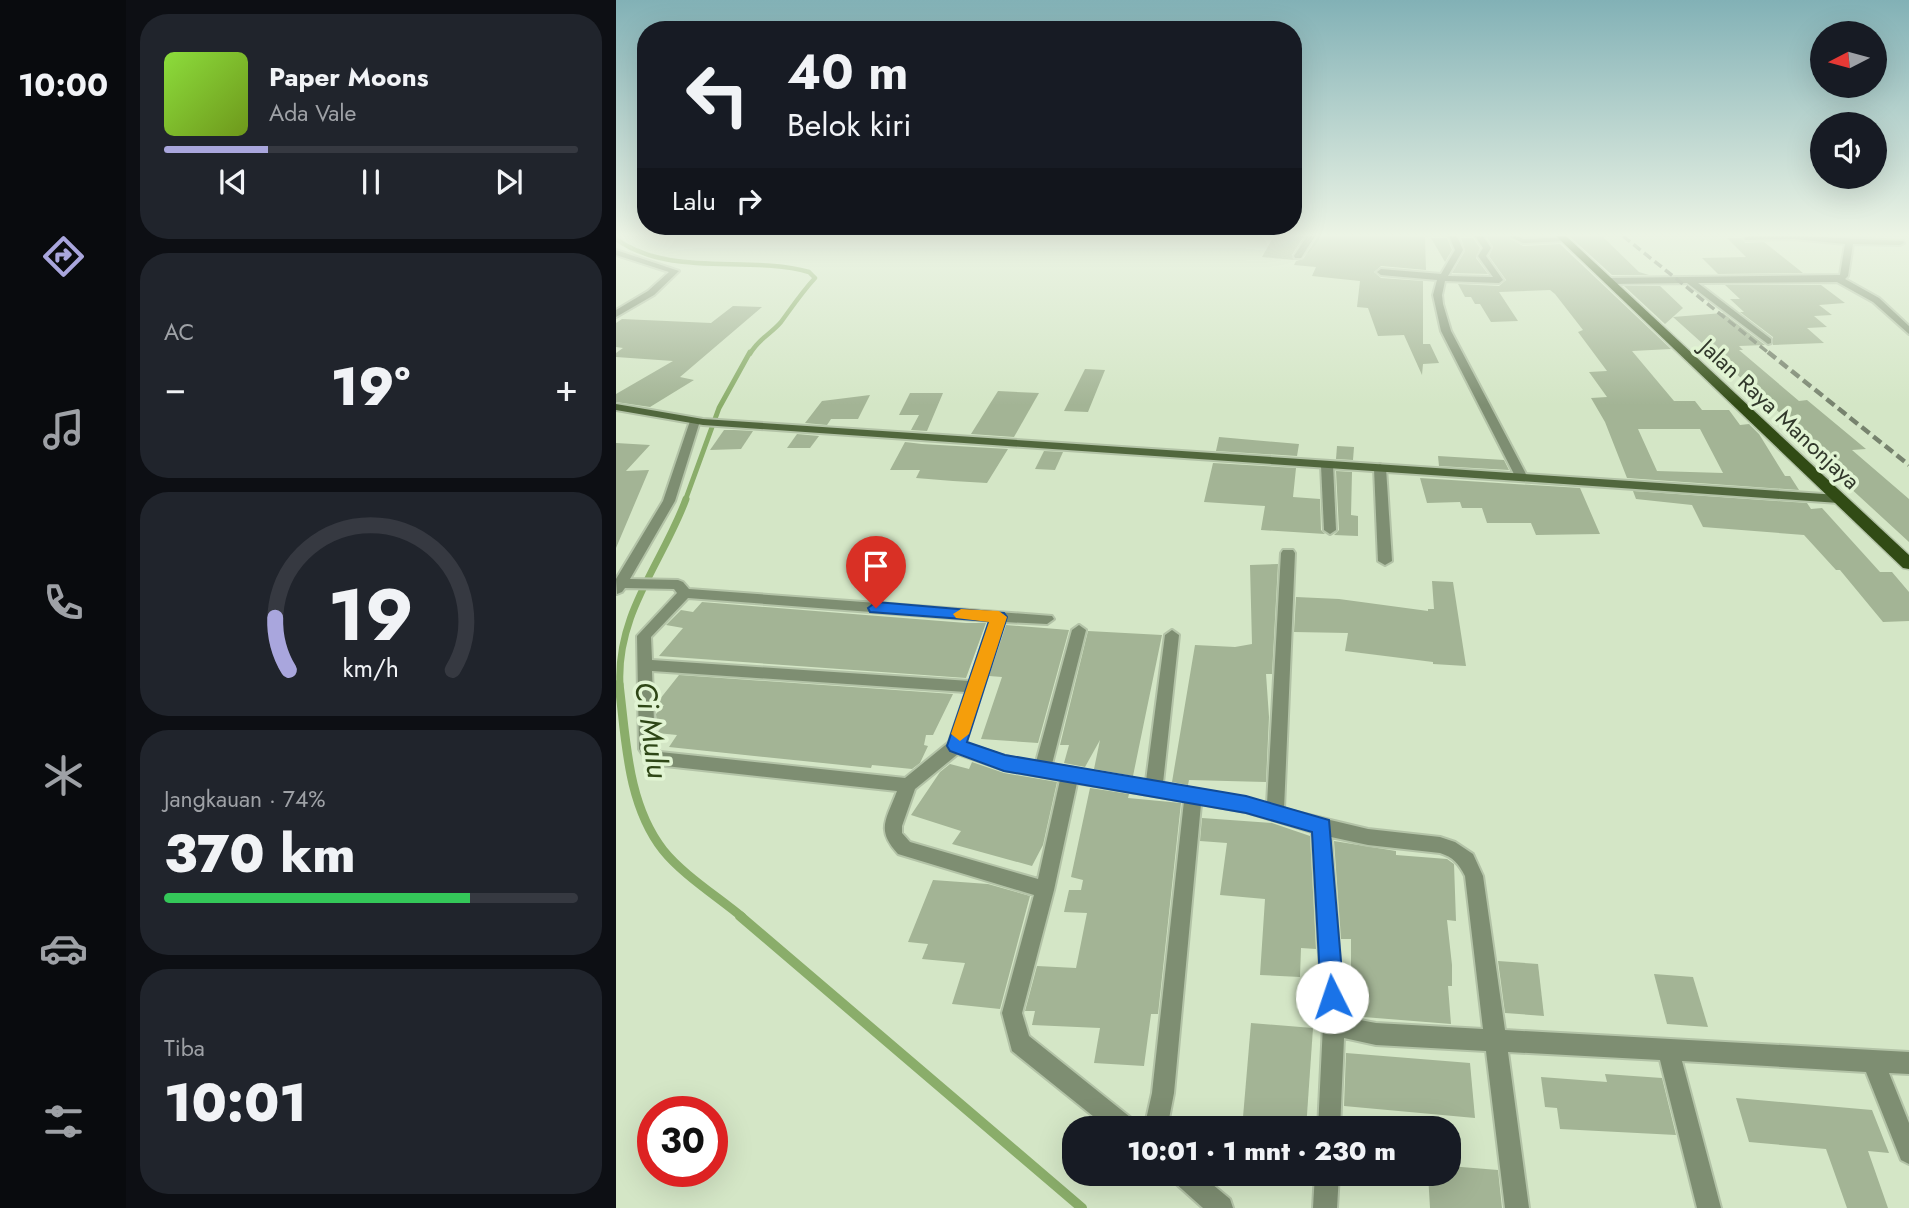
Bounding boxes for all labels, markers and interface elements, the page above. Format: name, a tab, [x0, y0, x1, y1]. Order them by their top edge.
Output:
north arrow	[1810, 21, 1886, 98]
map controls	[1810, 21, 1887, 189]
text: 40 m	[787, 37, 909, 107]
icon: left	[672, 49, 763, 140]
text: Paper Moons	[269, 58, 429, 96]
text: 10:00	[18, 62, 108, 108]
text: Ada Vale	[269, 96, 356, 130]
text: Belok kiri	[787, 102, 912, 148]
button: sound	[1810, 112, 1887, 189]
icon: previous	[214, 163, 252, 201]
icon: pause	[352, 163, 390, 201]
icon: next	[490, 163, 528, 201]
text: Lalu	[672, 182, 716, 220]
icon: right	[730, 182, 768, 220]
icon: directions	[39, 232, 88, 281]
text: AC	[164, 315, 194, 349]
street label: Jalan Raya Manonjaya	[1690, 329, 1868, 497]
text: 19°	[331, 349, 410, 425]
text: −	[164, 360, 186, 415]
text: +	[555, 360, 578, 415]
icon: music	[39, 405, 88, 454]
pin	[846, 536, 906, 608]
icon: arrive	[857, 547, 895, 585]
text: 19	[328, 562, 414, 667]
icon: phone	[39, 578, 88, 627]
text: km/h	[343, 650, 399, 686]
water label: Ci Mulu	[624, 679, 680, 781]
icon: climate	[39, 751, 88, 800]
text: Jangkauan · 74%	[164, 782, 326, 816]
text: 370 km	[164, 816, 356, 892]
icon: car	[39, 924, 88, 973]
position arrow	[1295, 960, 1369, 1034]
text: Tiba	[164, 1031, 205, 1065]
text: 10:01	[164, 1065, 307, 1141]
speed limit sign: 30	[637, 1096, 728, 1187]
icon: filters	[39, 1097, 88, 1146]
text: 10:01 · 1 mnt · 230 m	[1127, 1132, 1396, 1170]

